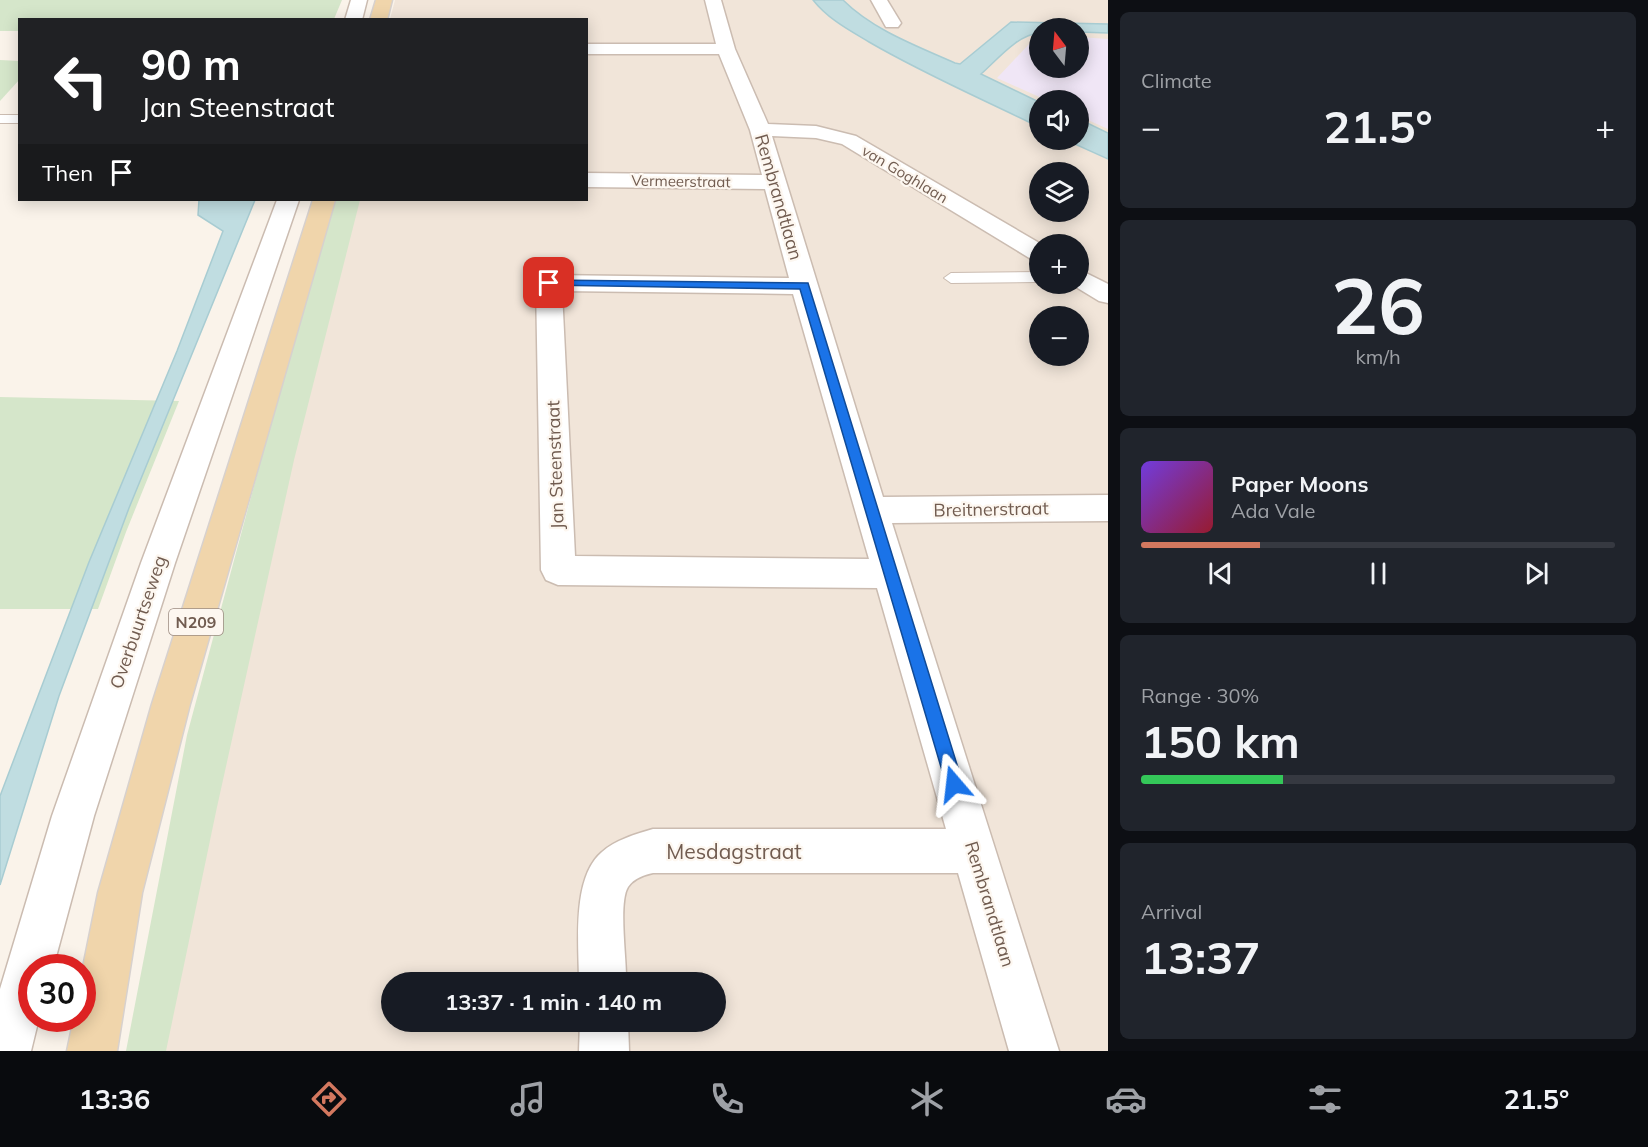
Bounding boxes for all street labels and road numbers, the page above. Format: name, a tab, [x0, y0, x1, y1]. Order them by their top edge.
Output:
street label: Rembrandtlaan	[750, 131, 808, 263]
street label: van Goghlaan	[858, 141, 952, 207]
street label: Vermeerstraat	[631, 171, 731, 191]
street label: Jan Steenstraat	[541, 400, 569, 530]
street label: Breitnerstraat	[933, 496, 1049, 522]
street label: Overbuurtseweg	[104, 552, 172, 692]
road number: N209	[169, 609, 223, 635]
street label: Mesdagstraat	[666, 838, 802, 864]
street label: Rembrandtlaan	[960, 838, 1020, 970]

